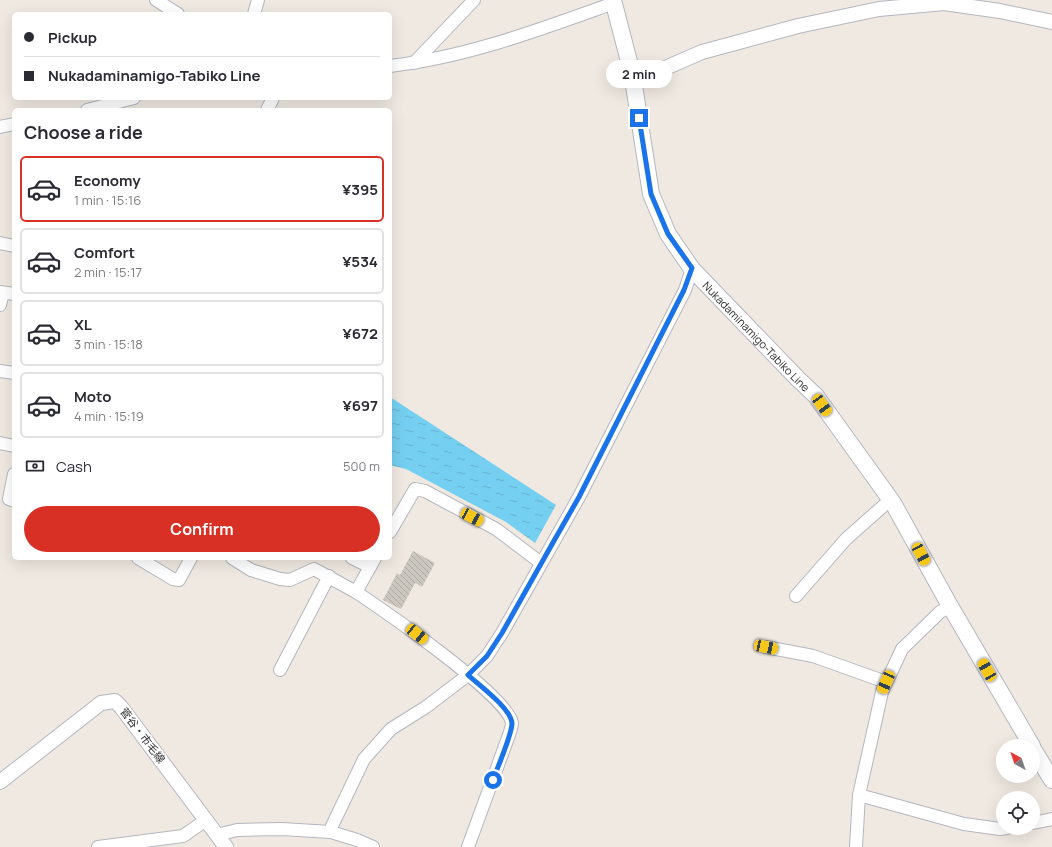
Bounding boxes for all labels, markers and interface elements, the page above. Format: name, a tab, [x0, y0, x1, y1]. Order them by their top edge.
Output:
text: Pickup	[48, 27, 97, 48]
callout: 2 min	[606, 60, 672, 88]
text: Nukadaminamigo-Tabiko Line	[48, 65, 261, 86]
text: 2 min	[622, 65, 656, 83]
route end	[630, 109, 648, 127]
text: Choose a ride	[24, 120, 143, 144]
text: Economy	[74, 170, 141, 191]
icon: car	[26, 171, 62, 207]
text: ¥395	[342, 179, 378, 200]
text: 1 min · 15:16	[74, 191, 141, 209]
text: Comfort	[74, 242, 135, 263]
icon: car	[26, 243, 62, 279]
text: ¥534	[342, 251, 378, 272]
text: 2 min · 15:17	[74, 263, 142, 281]
street label: Nukadaminamigo-Tabiko Line	[700, 278, 814, 395]
text: XL	[74, 314, 92, 335]
icon: car	[26, 315, 62, 351]
text: ¥672	[343, 323, 378, 344]
text: 3 min · 15:18	[74, 335, 143, 353]
text: Moto	[74, 386, 111, 407]
icon: car	[26, 387, 62, 423]
car	[810, 392, 834, 418]
text: ¥697	[343, 395, 378, 416]
text: 4 min · 15:19	[74, 407, 144, 425]
icon: cash	[24, 455, 46, 477]
text: Cash	[56, 456, 92, 477]
text: 500 m	[343, 457, 380, 475]
button: Confirm	[24, 506, 380, 552]
car	[459, 506, 485, 528]
car	[910, 541, 932, 567]
car	[404, 622, 430, 646]
car	[753, 639, 779, 655]
car	[976, 657, 998, 683]
car	[876, 669, 896, 695]
street label: 菅谷・市毛線	[117, 704, 169, 766]
north arrow	[996, 739, 1040, 783]
map controls	[996, 739, 1040, 835]
route start	[484, 771, 502, 789]
button: locate	[996, 791, 1040, 835]

